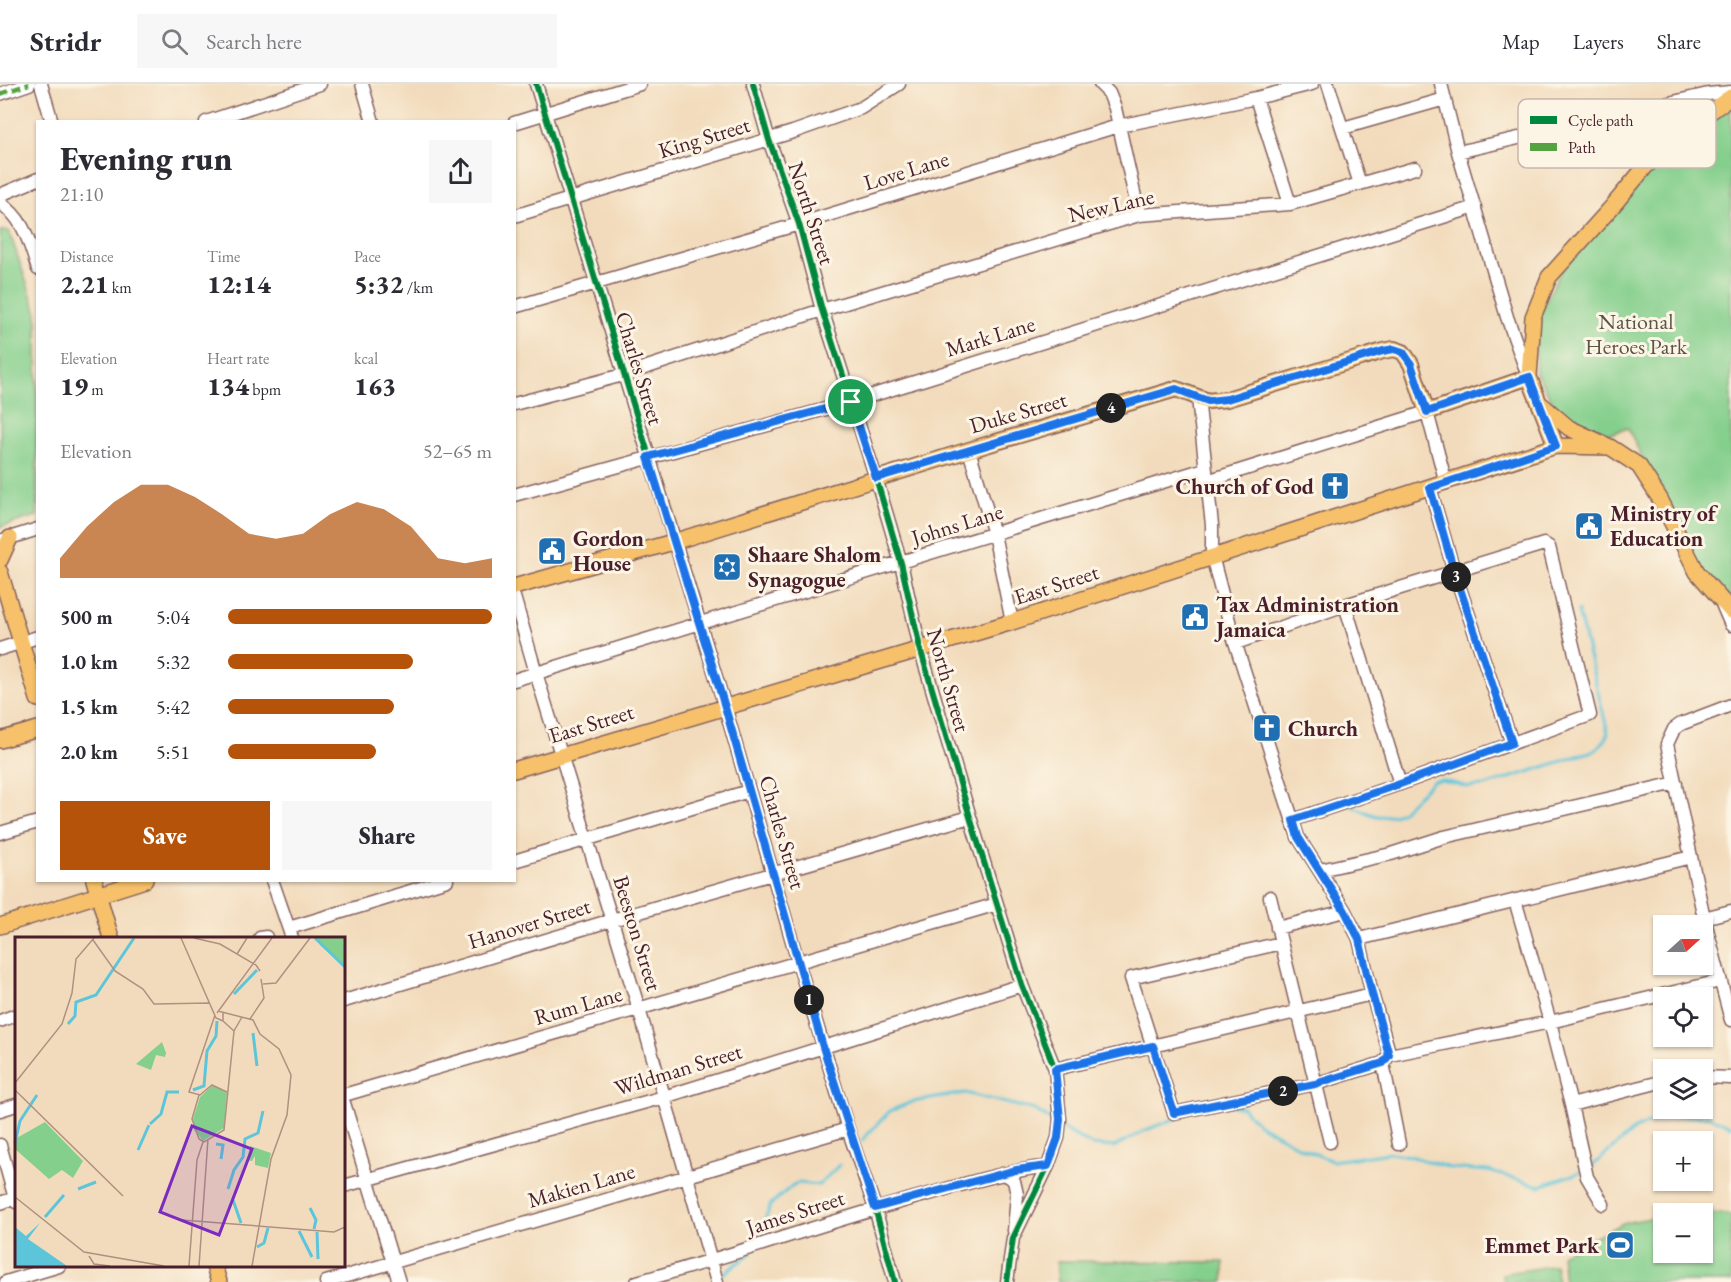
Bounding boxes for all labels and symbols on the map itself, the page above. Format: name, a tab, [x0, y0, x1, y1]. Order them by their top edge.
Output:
legend	[1518, 99, 1716, 168]
street label: King Street	[655, 110, 754, 165]
text: Cycle path	[1568, 110, 1633, 131]
text: Path	[1568, 137, 1596, 158]
street label: Love Lane	[860, 144, 953, 197]
street label: North Street	[781, 158, 842, 268]
street label: New Lane	[1065, 181, 1157, 229]
park label: National Heroes Park	[1585, 307, 1688, 361]
street label: Charles Street	[609, 308, 670, 428]
street label: Mark Lane	[942, 309, 1039, 364]
pin	[825, 376, 876, 427]
street label: Duke Street	[966, 385, 1070, 440]
pin: 4	[1096, 393, 1126, 423]
church icon: Church of God	[1319, 470, 1351, 502]
place label: Church of God	[1176, 472, 1314, 501]
street label: Johns Lane	[906, 497, 1007, 553]
place label: Ministry of Education	[1610, 499, 1719, 553]
public building icon: Ministry of Education	[1573, 510, 1605, 542]
place label: Gordon House	[573, 524, 645, 578]
public building icon: Gordon House	[536, 535, 568, 567]
place label: Shaare Shalom Synagogue	[748, 540, 881, 594]
synagogue icon: Shaare Shalom Synagogue	[711, 551, 743, 583]
street label: East Street	[1010, 557, 1102, 612]
pin: 3	[1441, 562, 1471, 592]
place label: Tax Administration Jamaica	[1214, 590, 1399, 644]
public building icon: Tax Administration Jamaica	[1179, 601, 1211, 633]
street label: North Street	[920, 625, 977, 735]
street label: East Street	[545, 697, 637, 750]
church icon: Church	[1251, 712, 1283, 744]
place label: Church	[1288, 714, 1358, 743]
street label: Charles Street	[752, 772, 813, 892]
street label: Beeston Street	[606, 872, 669, 994]
street label: Hanover Street	[464, 891, 594, 956]
north arrow	[1653, 915, 1713, 975]
inset map	[15, 937, 345, 1267]
street label: Rum Lane	[531, 979, 626, 1032]
pin: 1	[794, 985, 824, 1015]
street label: Wildman Street	[611, 1036, 745, 1103]
pin: 2	[1268, 1076, 1298, 1106]
street label: Makien Lane	[524, 1156, 639, 1215]
street label: James Street	[740, 1183, 848, 1243]
sports icon: Emmet Park	[1604, 1229, 1636, 1261]
place label: Emmet Park	[1485, 1231, 1600, 1260]

